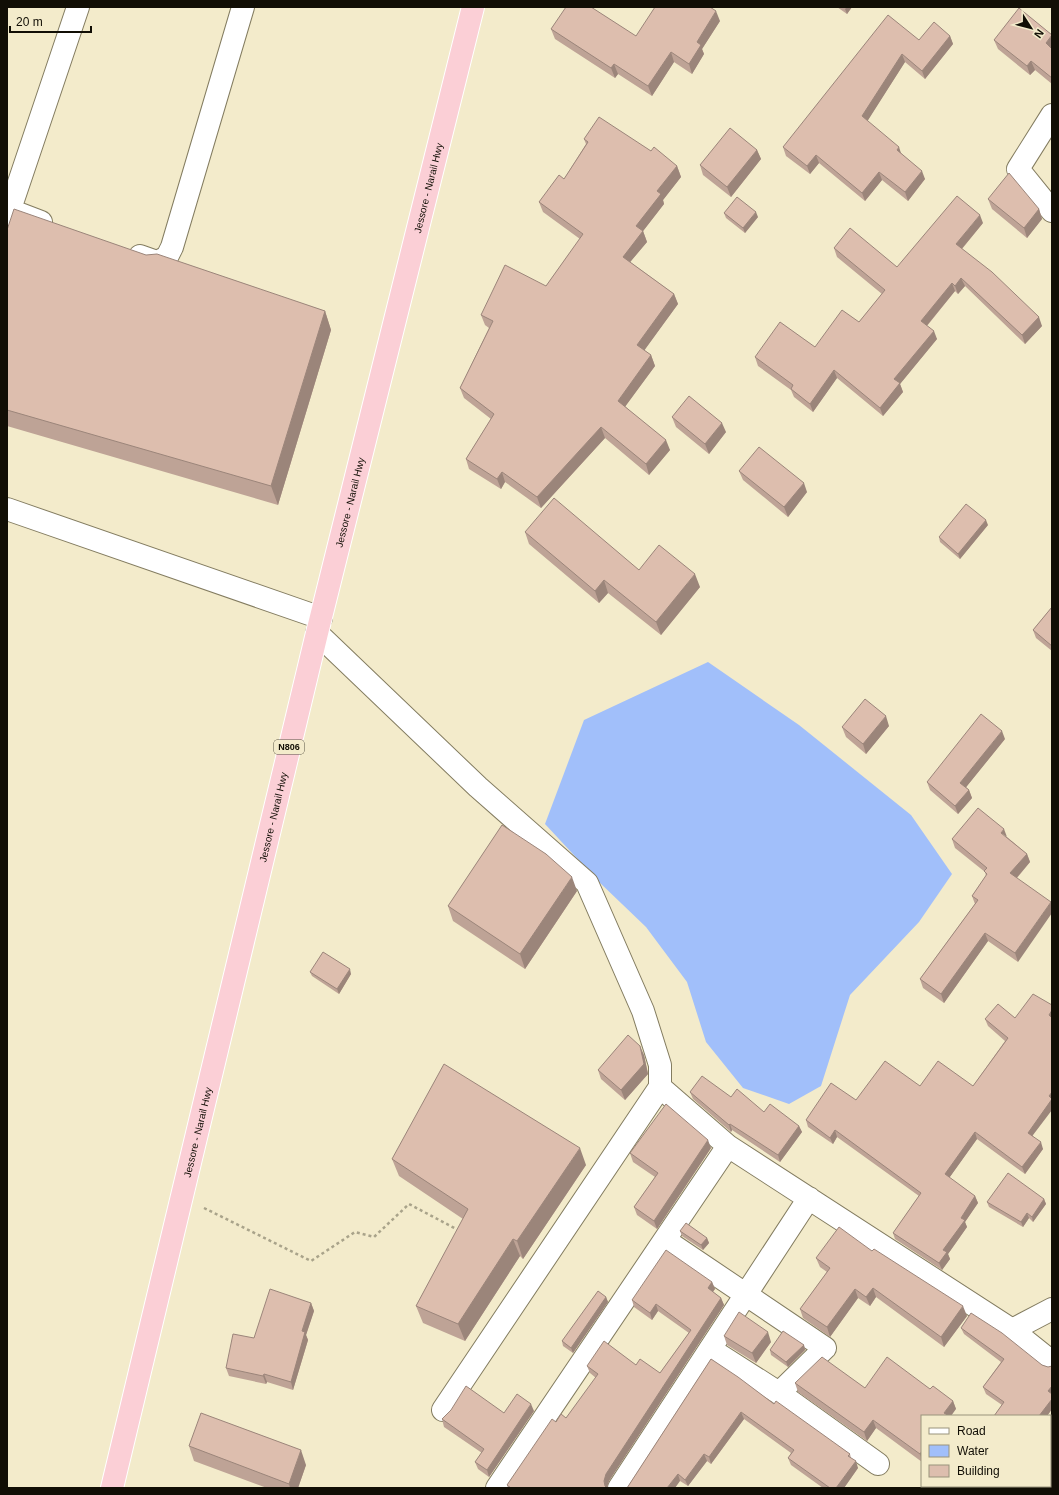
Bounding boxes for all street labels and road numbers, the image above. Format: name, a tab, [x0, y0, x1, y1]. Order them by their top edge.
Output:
street label: Jessore - Narail Hwy	[412, 142, 445, 234]
street label: Jessore - Narail Hwy	[334, 456, 367, 548]
road number: N806	[274, 740, 304, 754]
street label: Jessore - Narail Hwy	[257, 771, 289, 863]
street label: Jessore - Narail Hwy	[182, 1086, 214, 1178]

